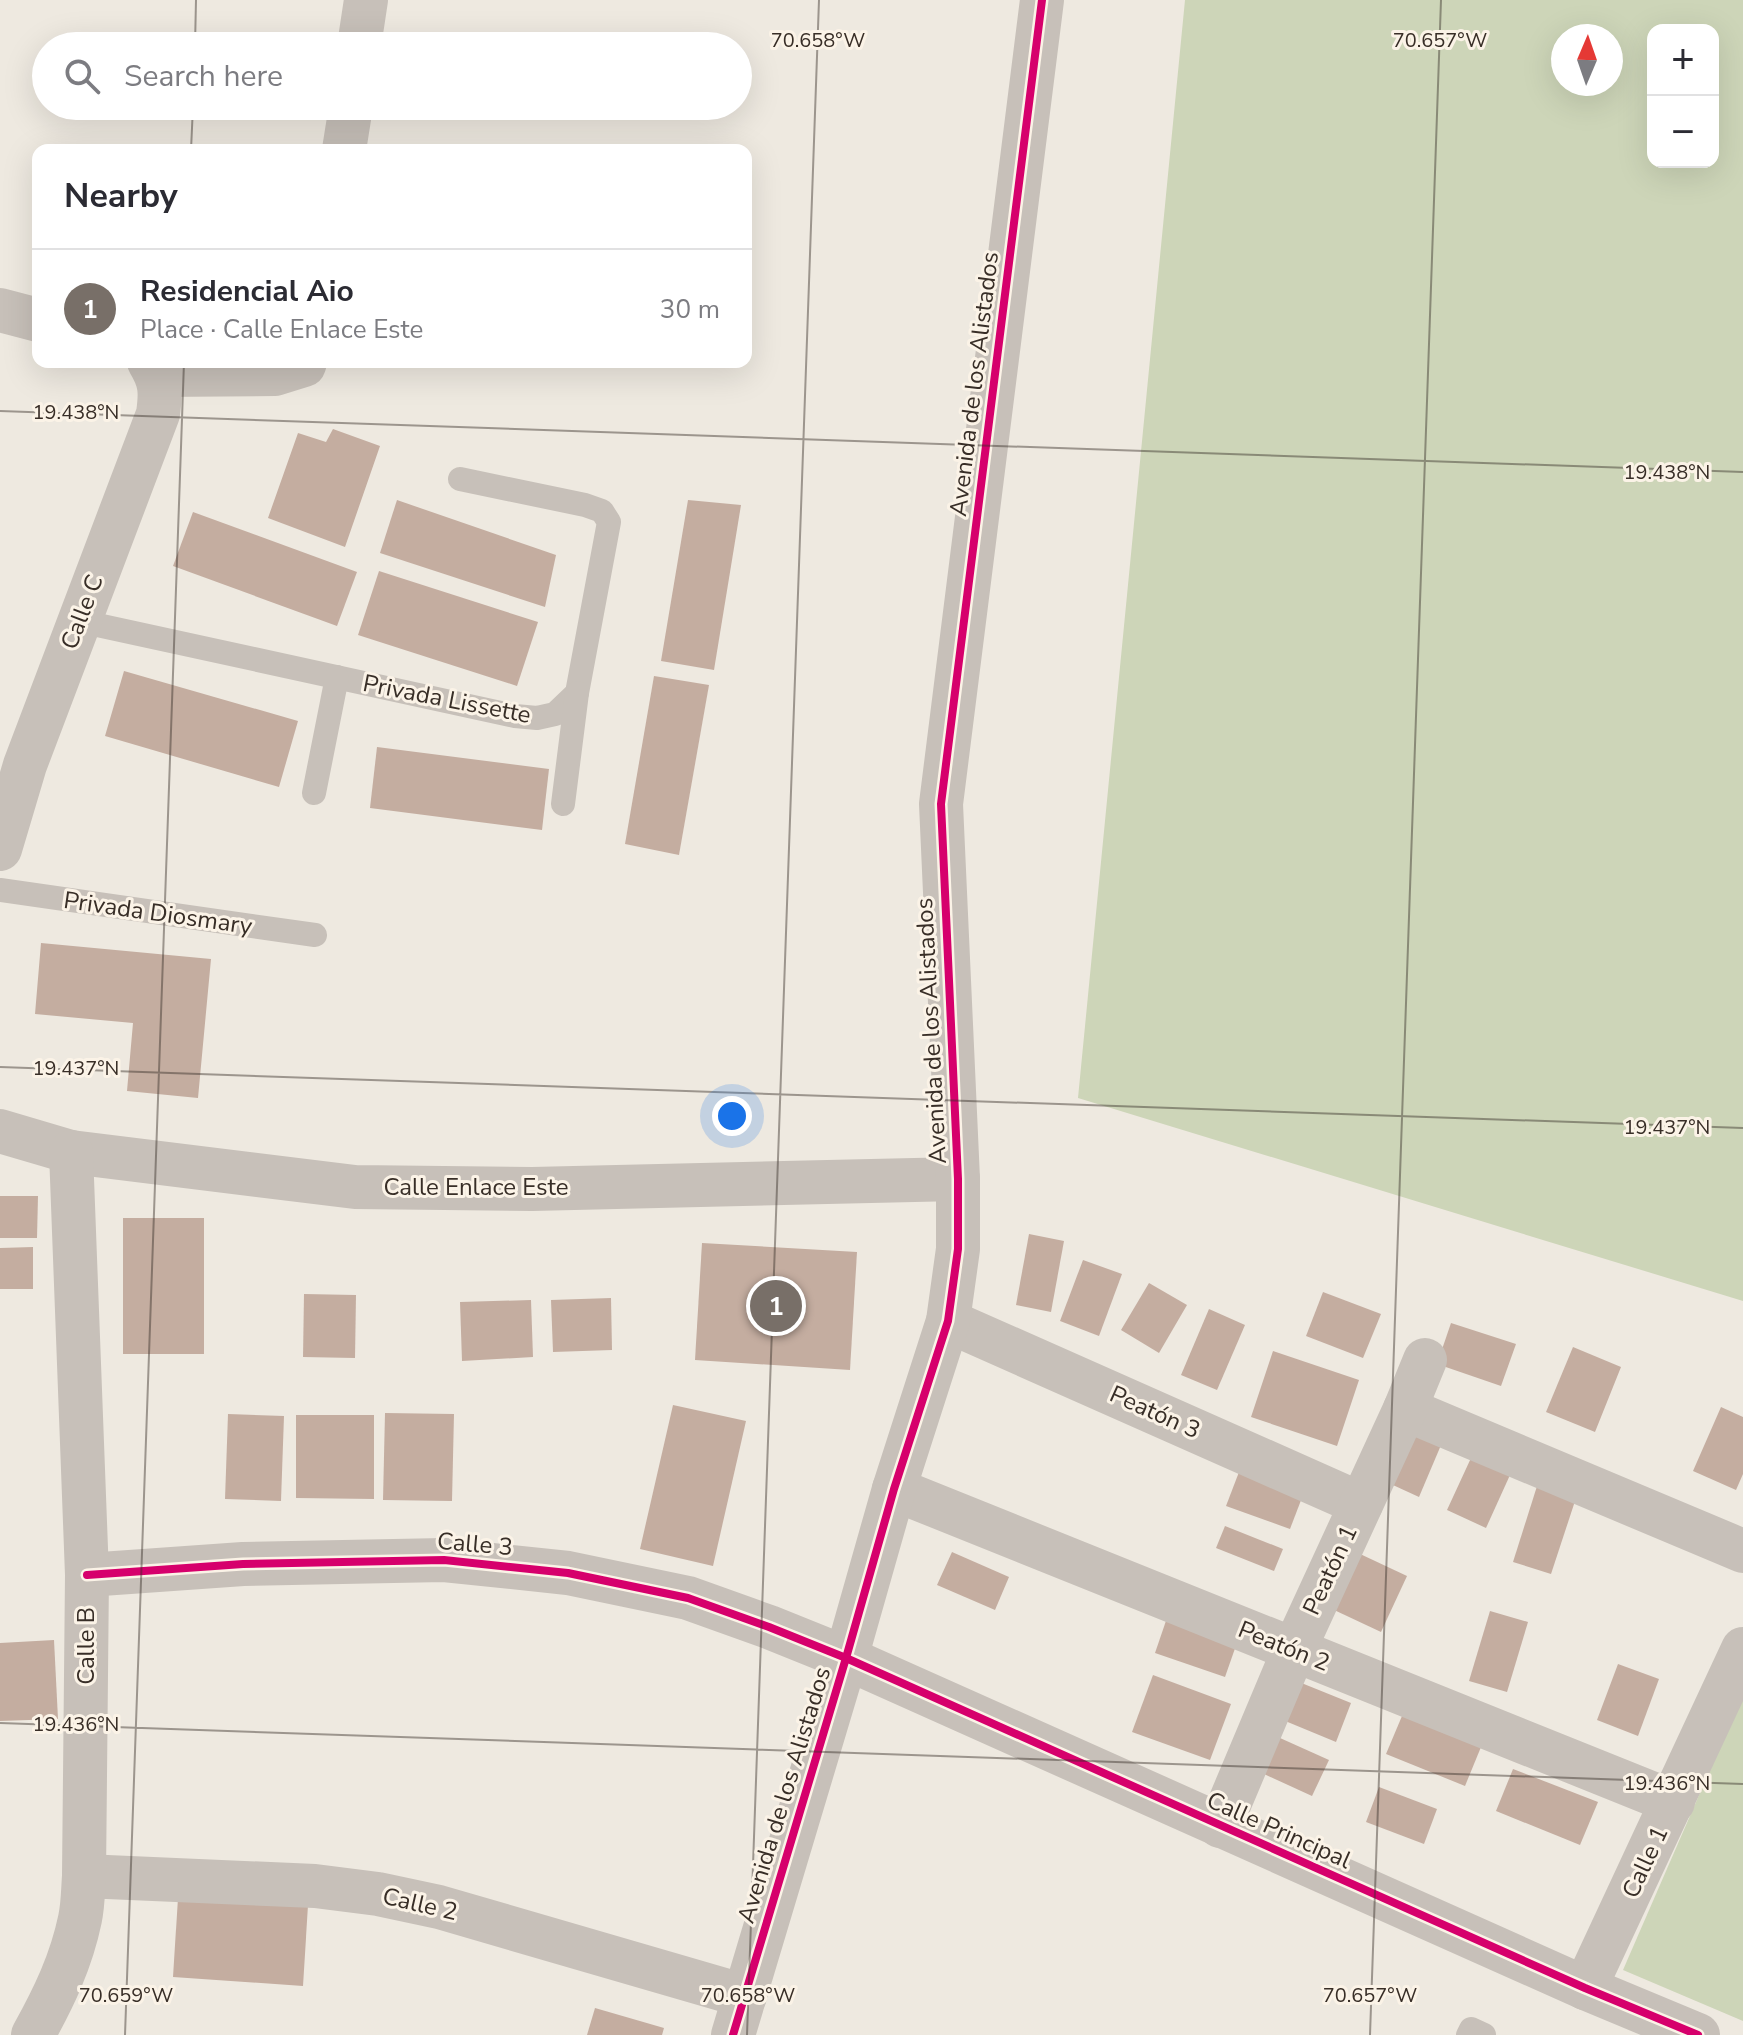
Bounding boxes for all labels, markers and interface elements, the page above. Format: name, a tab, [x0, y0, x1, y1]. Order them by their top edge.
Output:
north arrow	[1551, 24, 1623, 96]
map controls	[1647, 24, 1719, 168]
button: +	[1647, 24, 1719, 96]
text: 70.658°W	[771, 27, 865, 54]
text: 70.657°W	[1393, 27, 1487, 54]
search box	[32, 32, 752, 120]
icon: search	[60, 54, 104, 98]
text: Search here	[124, 56, 283, 97]
button: −	[1647, 96, 1719, 168]
text: Nearby	[64, 173, 178, 219]
street label: Avenida de los Alistados	[942, 250, 1006, 518]
text: Residencial Aio	[140, 271, 354, 312]
text: 1	[82, 292, 98, 327]
text: 30 m	[660, 292, 720, 327]
text: Place · Calle Enlace Este	[140, 312, 423, 347]
text: 19.438°N	[33, 399, 119, 426]
text: 19.438°N	[1624, 459, 1710, 486]
street label: Calle C	[53, 570, 111, 654]
street label: Privada Lissette	[360, 667, 534, 731]
street label: Privada Diosmary	[62, 884, 255, 942]
street label: Avenida de los Alistados	[908, 897, 954, 1165]
text: 19.437°N	[33, 1055, 119, 1082]
your location	[712, 1096, 752, 1136]
text: 19.437°N	[1624, 1114, 1710, 1141]
street label: Calle Enlace Este	[383, 1171, 569, 1203]
pin: 1	[750, 1276, 802, 1336]
street label: Peatón 3	[1105, 1378, 1205, 1446]
street label: Peatón 1	[1295, 1520, 1365, 1620]
street label: Calle 3	[436, 1525, 514, 1563]
street label: Calle B	[70, 1607, 102, 1685]
street label: Peatón 2	[1234, 1613, 1334, 1679]
street label: Avenida de los Alistados	[730, 1663, 838, 1927]
text: 19.436°N	[33, 1711, 119, 1738]
text: 19.436°N	[1624, 1770, 1710, 1797]
street label: Calle Principal	[1202, 1784, 1356, 1876]
street label: Calle 1	[1614, 1821, 1676, 1903]
street label: Calle 2	[379, 1880, 461, 1928]
text: 70.659°W	[79, 1982, 173, 2009]
text: 70.658°W	[701, 1982, 795, 2009]
text: 70.657°W	[1323, 1982, 1417, 2009]

